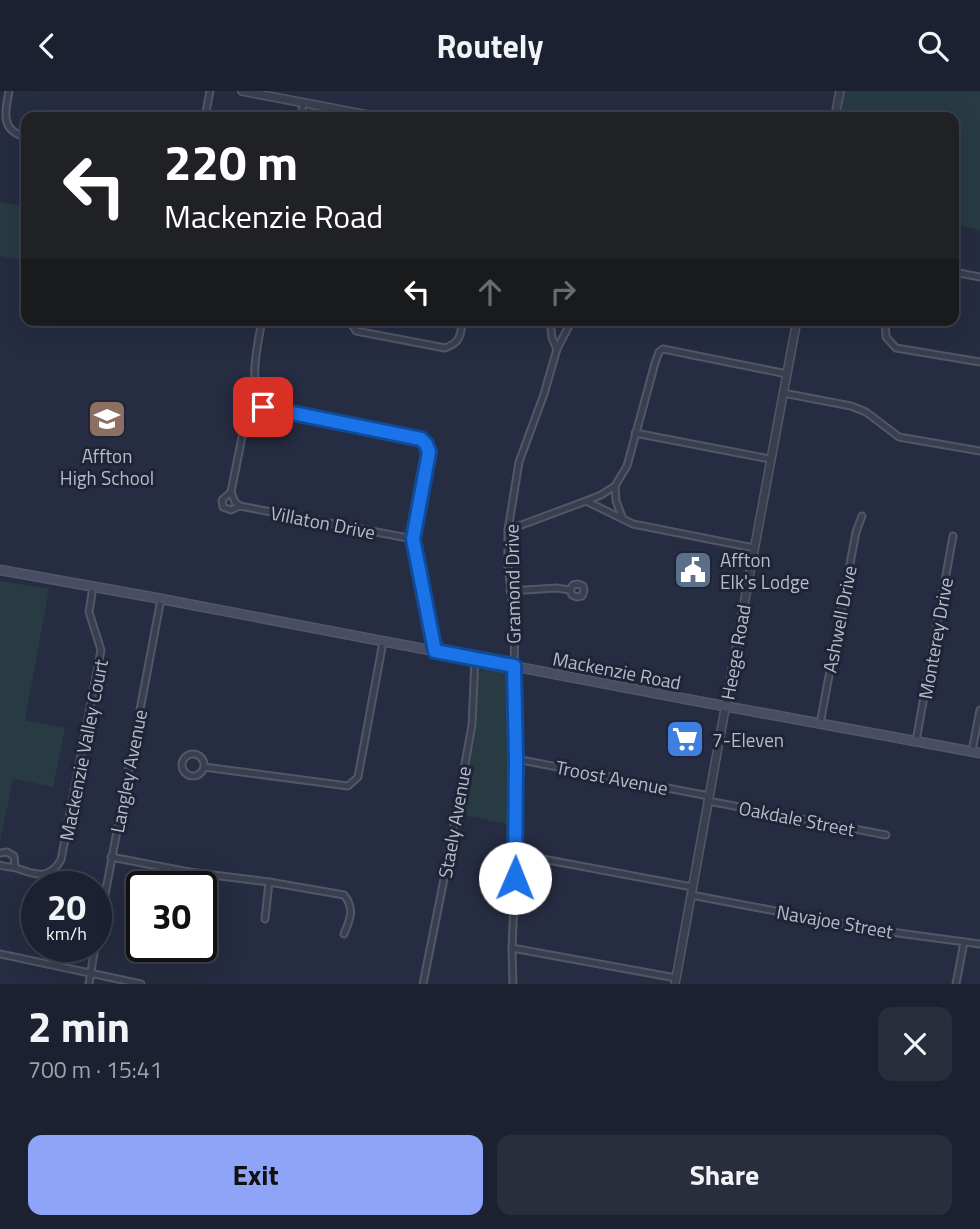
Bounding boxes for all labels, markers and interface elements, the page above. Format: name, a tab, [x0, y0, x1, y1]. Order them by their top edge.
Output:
text: Routely	[437, 22, 543, 70]
icon: back	[28, 27, 66, 65]
icon: search	[914, 27, 952, 65]
text: 220 m	[164, 124, 298, 199]
icon: left	[49, 140, 140, 231]
text: Mackenzie Road	[164, 192, 383, 240]
icon: left	[398, 273, 436, 311]
icon: ahead	[471, 273, 509, 311]
icon: right	[544, 273, 582, 311]
pin	[233, 377, 293, 437]
icon: arrive	[244, 388, 282, 426]
school or university icon: Affton High School	[86, 398, 128, 440]
place label: Affton High School	[60, 441, 154, 492]
street label: Villaton Drive	[268, 498, 378, 546]
street label: Gramond Drive	[496, 524, 528, 644]
place label: Affton Elk's Lodge	[720, 545, 809, 596]
public building icon: Affton Elk's Lodge	[672, 549, 714, 591]
street label: Ashwell Drive	[814, 563, 864, 675]
street label: Monterey Drive	[910, 575, 960, 701]
street label: Heege Road	[712, 602, 758, 702]
street label: Mackenzie Road	[550, 643, 684, 697]
street label: Mackenzie Valley Court	[51, 657, 115, 843]
street label: Langley Avenue	[102, 707, 154, 835]
supermarket icon: 7-Eleven	[664, 718, 706, 760]
place label: 7-Eleven	[712, 725, 784, 754]
street label: Troost Avenue	[553, 752, 671, 802]
street label: Staely Avenue	[430, 764, 478, 880]
street label: Oakdale Street	[736, 793, 858, 844]
position arrow	[478, 841, 552, 915]
speed limit sign: 30	[126, 871, 217, 962]
text: 20	[47, 880, 86, 934]
street label: Navajoe Street	[775, 896, 896, 946]
text: km/h	[46, 920, 87, 947]
text: 2 min	[28, 994, 130, 1058]
button: close	[878, 1007, 952, 1081]
text: 700 m · 15:41	[28, 1052, 163, 1087]
button: Exit	[28, 1135, 483, 1215]
button: Share	[497, 1135, 952, 1215]

